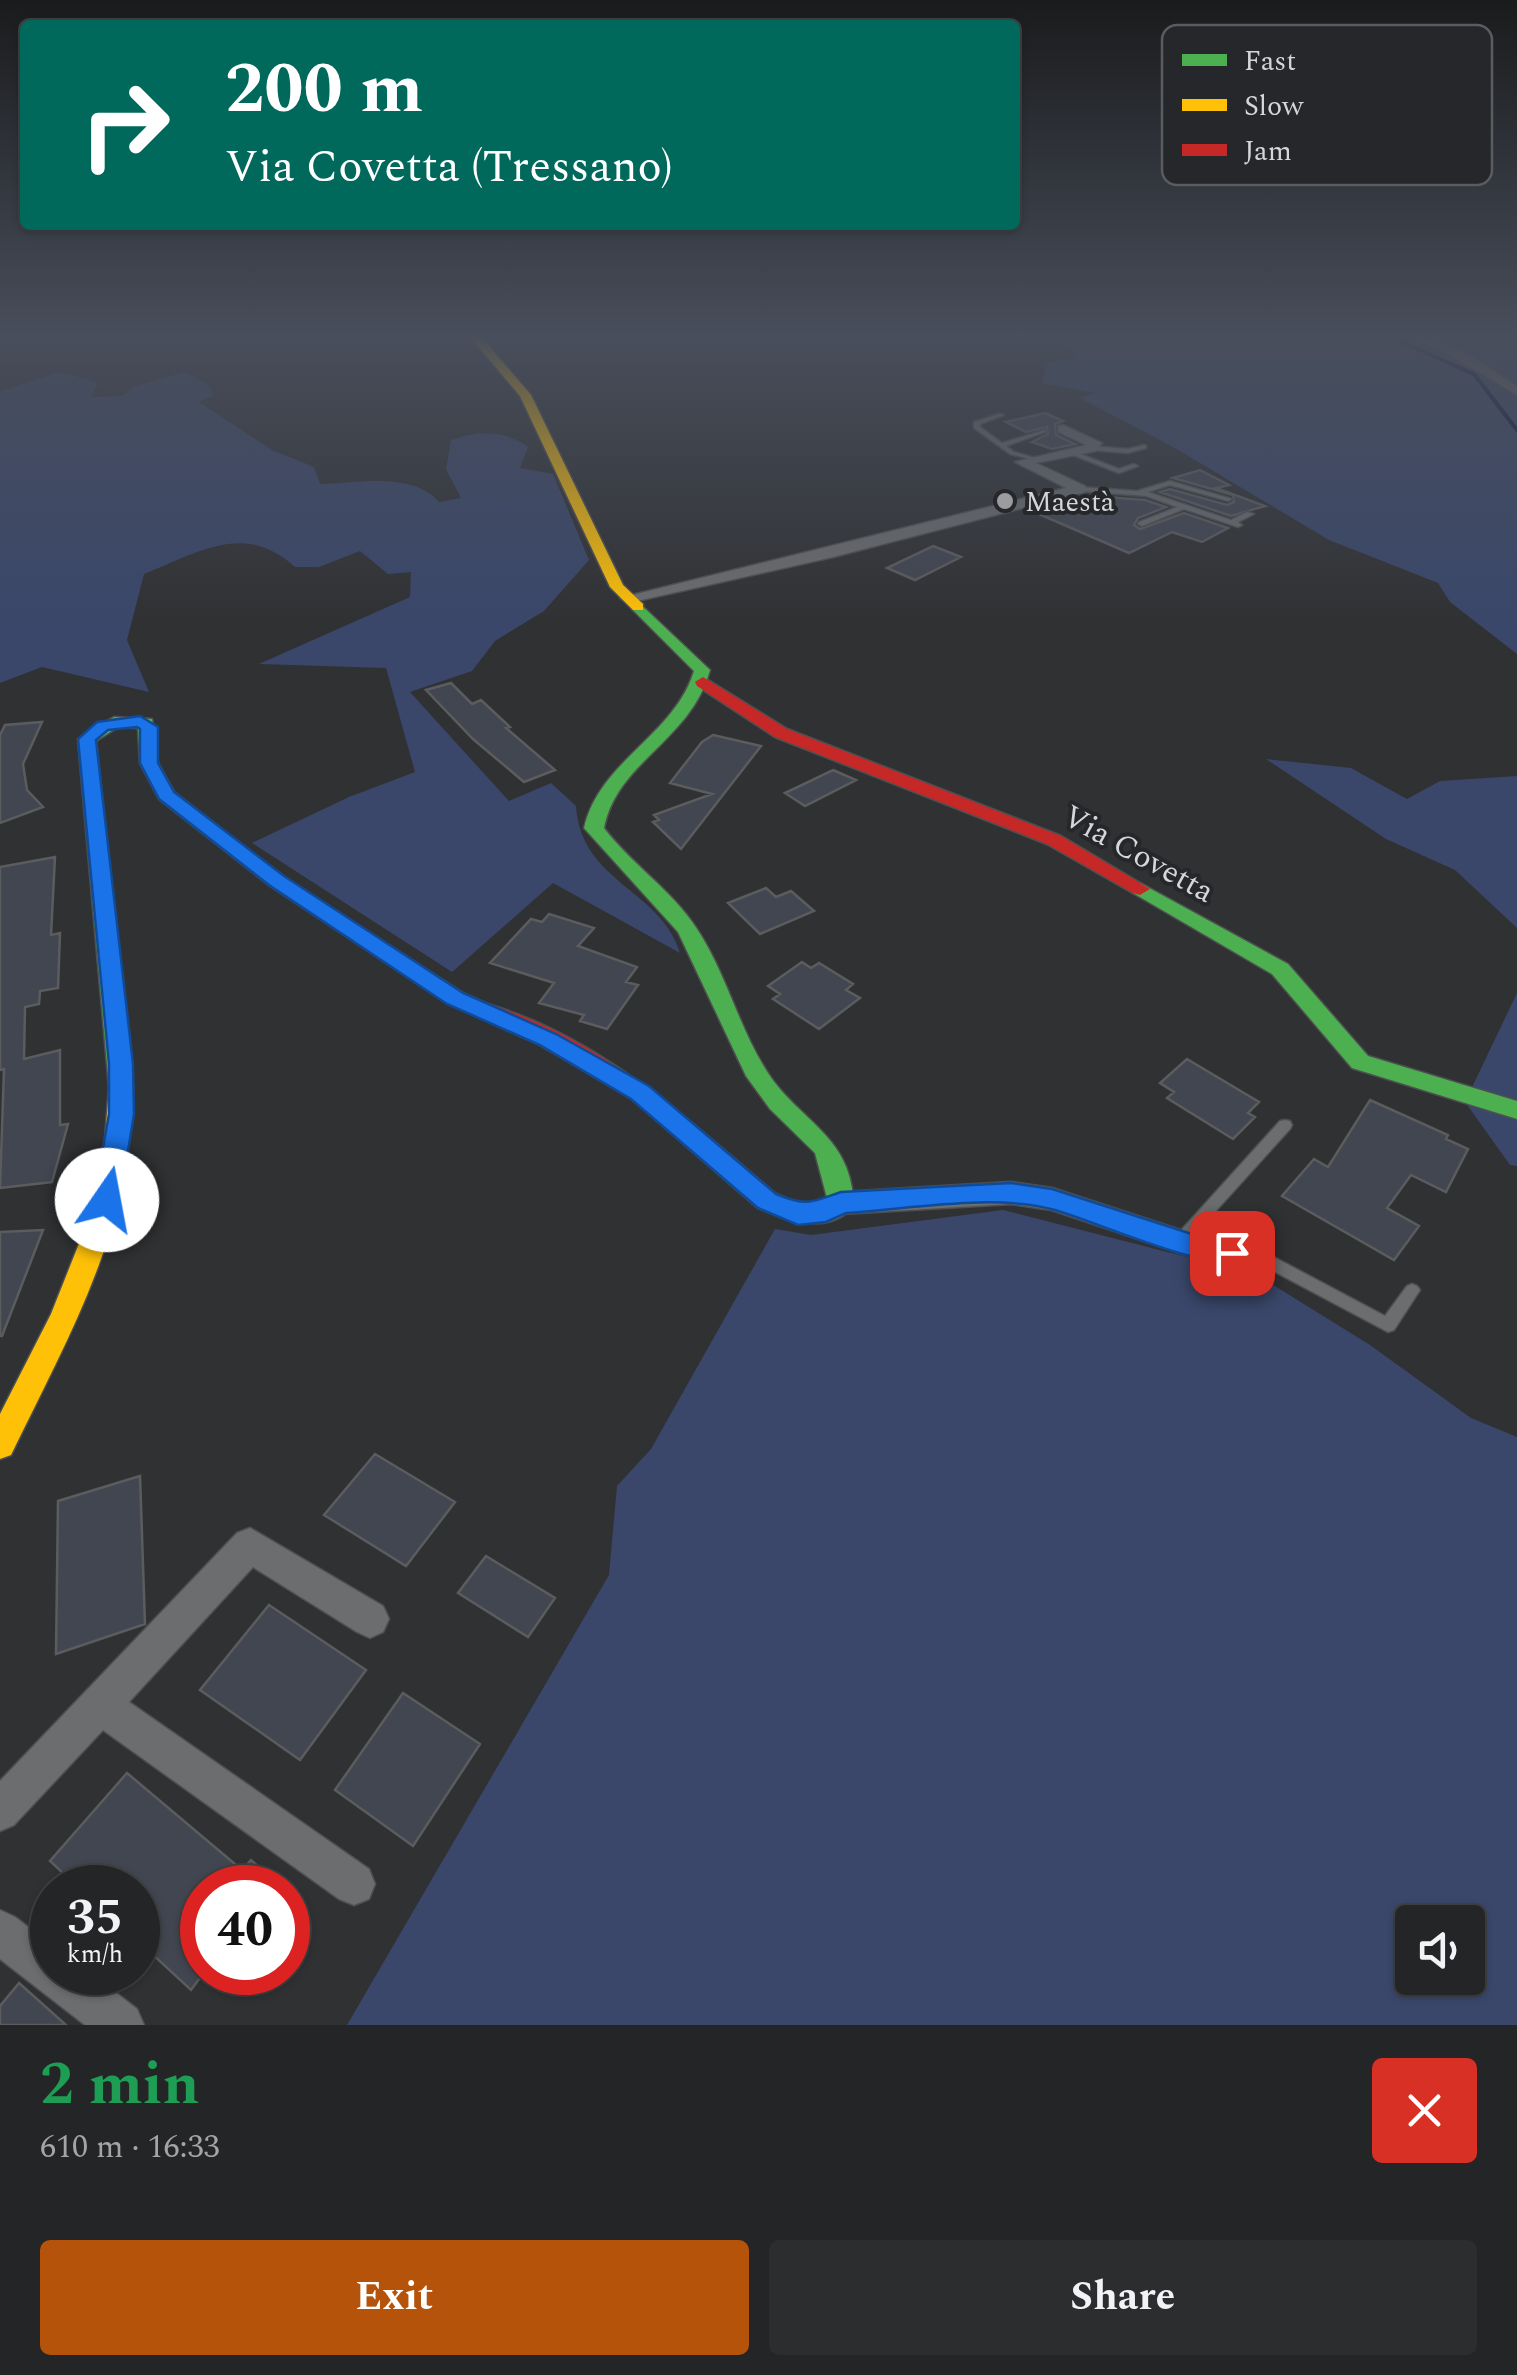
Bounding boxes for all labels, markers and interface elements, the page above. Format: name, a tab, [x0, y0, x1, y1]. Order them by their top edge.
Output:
legend	[1162, 25, 1492, 185]
text: 200 m	[225, 37, 423, 143]
text: Fast	[1244, 40, 1296, 83]
icon: right	[60, 60, 190, 190]
text: Slow	[1244, 85, 1304, 128]
text: Jam	[1244, 130, 1292, 173]
text: Via Covetta (Tressano)	[225, 133, 673, 202]
place label: Maestà	[1025, 481, 1115, 524]
marker: Maestà	[994, 490, 1016, 512]
street label: Via Covetta	[1053, 792, 1223, 916]
position arrow	[55, 1148, 159, 1252]
pin	[1190, 1211, 1275, 1296]
icon: arrive	[1205, 1226, 1260, 1281]
speed limit sign: 40	[180, 1865, 310, 1995]
text: 35	[67, 1880, 123, 1956]
map controls	[1395, 1905, 1485, 1995]
button: sound	[1395, 1905, 1485, 1995]
text: km/h	[67, 1936, 123, 1974]
text: 2 min	[40, 2039, 200, 2131]
button: close	[1372, 2058, 1477, 2163]
text: 610 m · 16:33	[40, 2123, 220, 2172]
button: Exit	[40, 2240, 749, 2355]
button: Share	[769, 2240, 1477, 2355]

